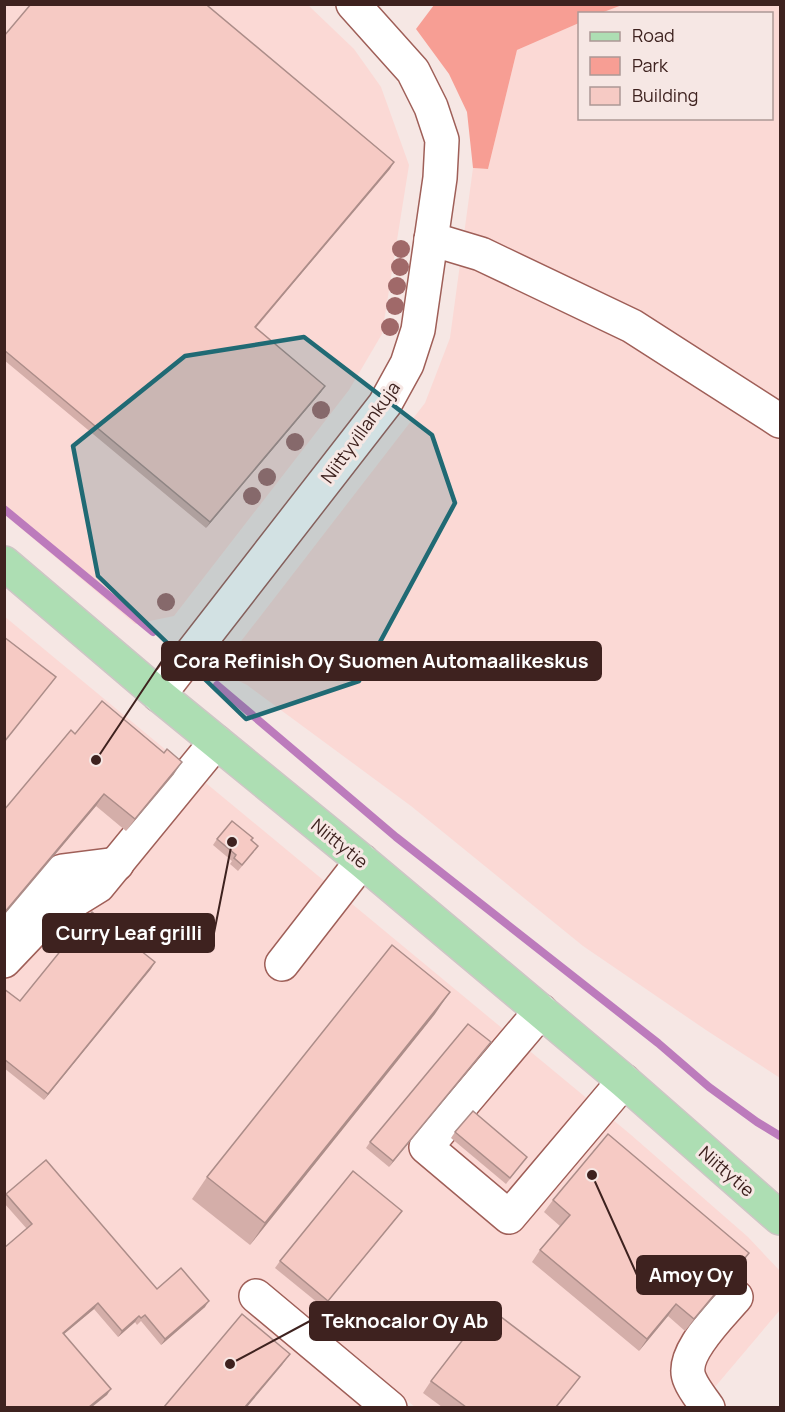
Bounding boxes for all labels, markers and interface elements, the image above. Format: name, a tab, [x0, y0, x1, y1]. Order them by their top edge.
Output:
legend	[578, 12, 773, 120]
text: Road	[632, 23, 675, 47]
text: Park	[632, 53, 669, 77]
text: Building	[632, 83, 698, 107]
street label: Niittyvillankuja	[315, 376, 405, 488]
callout: Cora Refinish Oy Suomen Automaalikeskus	[162, 642, 601, 680]
text: Cora Refinish Oy Suomen Automaalikeskus	[174, 647, 589, 674]
street label: Niittytie	[307, 813, 373, 873]
callout: Curry Leaf grilli	[43, 914, 214, 952]
text: Curry Leaf grilli	[56, 919, 202, 946]
street label: Niittytie	[694, 1140, 760, 1202]
callout: Amoy Oy	[637, 1256, 746, 1294]
text: Amoy Oy	[649, 1261, 734, 1288]
callout: Teknocalor Oy Ab	[310, 1302, 501, 1340]
text: Teknocalor Oy Ab	[322, 1307, 488, 1334]

